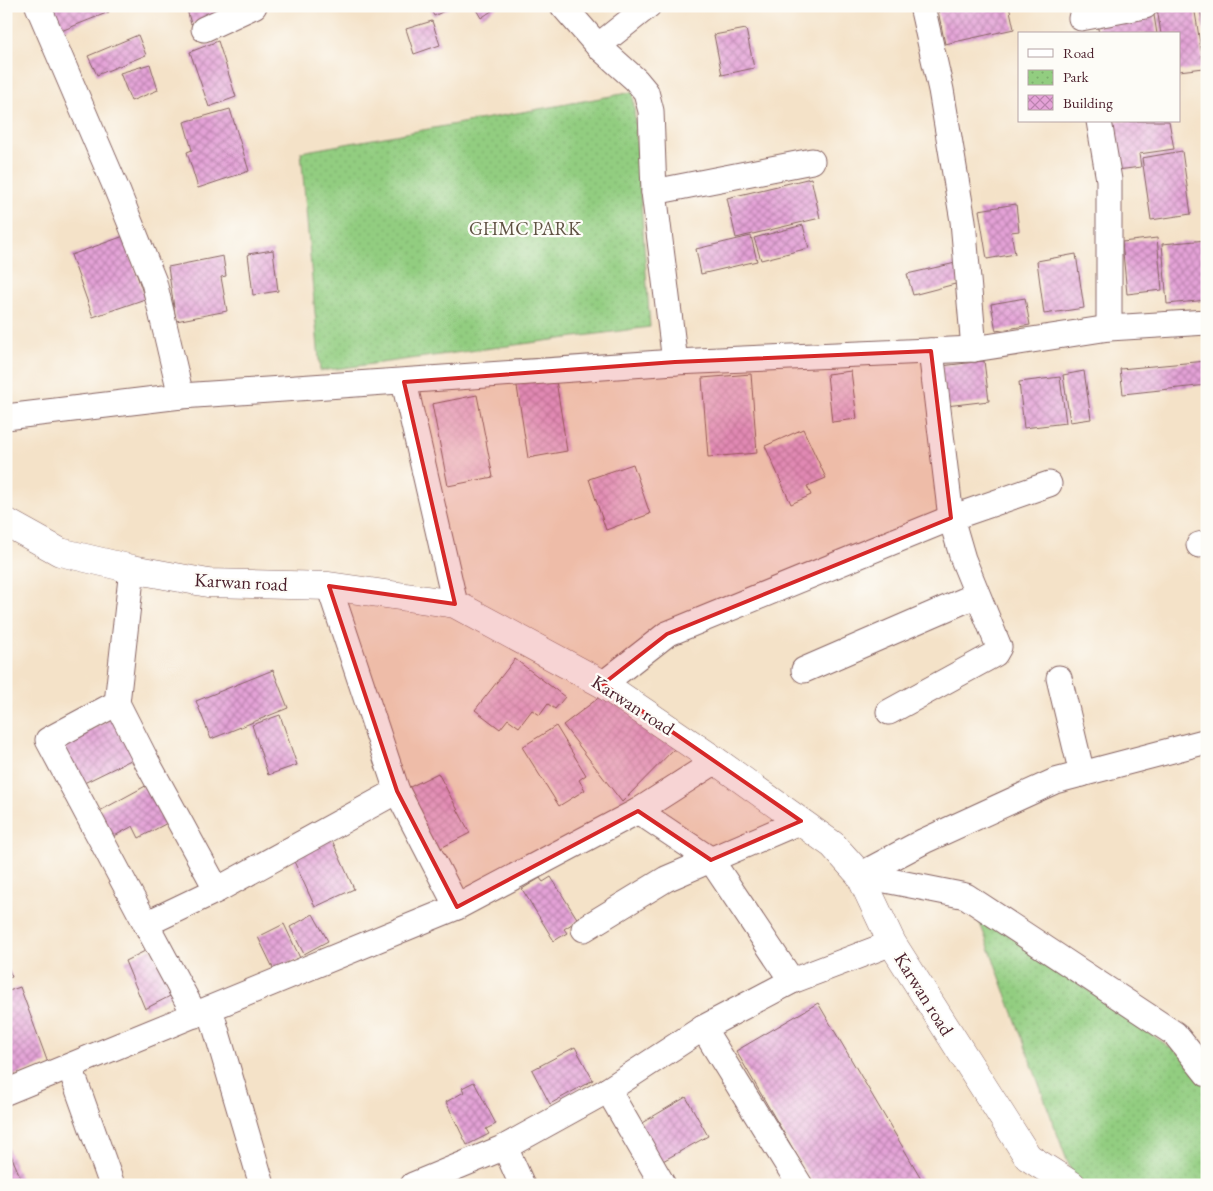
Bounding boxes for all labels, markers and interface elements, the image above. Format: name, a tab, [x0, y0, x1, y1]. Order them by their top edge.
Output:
legend	[1018, 32, 1180, 122]
text: Road	[1063, 43, 1095, 62]
text: Park	[1063, 67, 1090, 86]
text: Building	[1063, 93, 1113, 112]
park label: GHMC PARK	[469, 216, 582, 241]
street label: Karwan road	[194, 567, 289, 597]
street label: Karwan road	[587, 669, 679, 741]
street label: Karwan road	[889, 948, 960, 1041]

